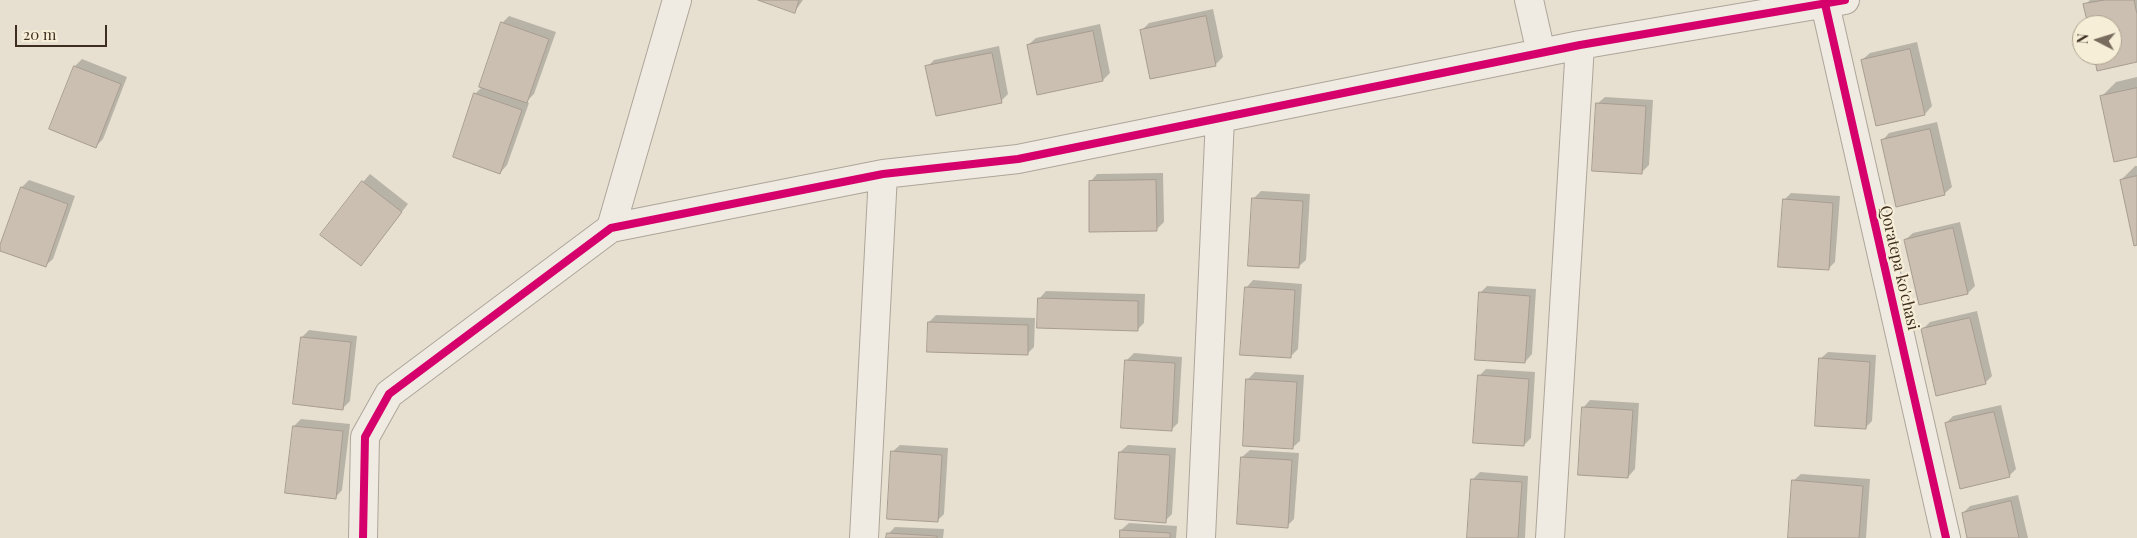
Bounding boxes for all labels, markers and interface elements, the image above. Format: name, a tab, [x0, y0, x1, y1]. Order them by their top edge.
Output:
scale bar	[18, 15, 110, 47]
north arrow	[2072, 15, 2122, 65]
text: 20 m	[23, 24, 56, 44]
text: N	[2073, 33, 2092, 45]
street label: Qoratepa ko'chasi	[1875, 204, 1923, 332]

